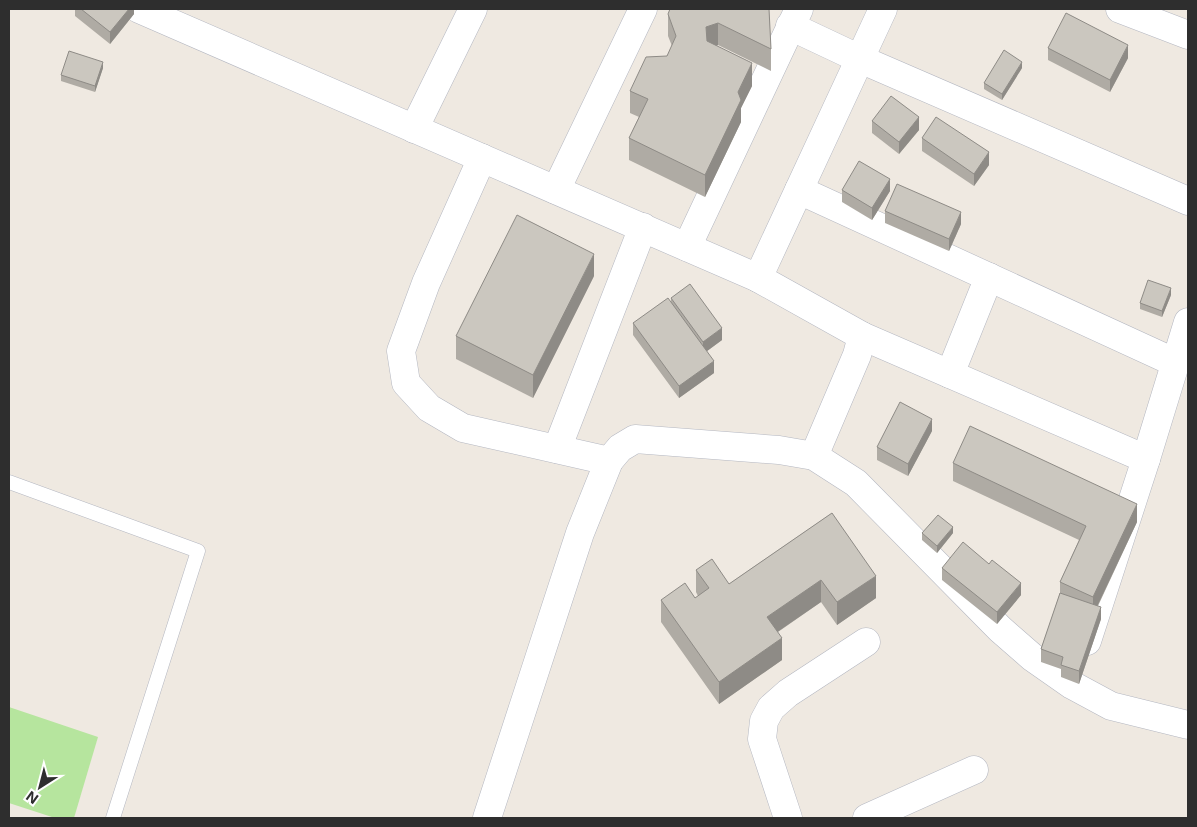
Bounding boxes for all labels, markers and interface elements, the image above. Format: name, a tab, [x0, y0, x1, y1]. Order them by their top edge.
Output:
north arrow	[15, 762, 65, 812]
text: N	[23, 788, 41, 808]

